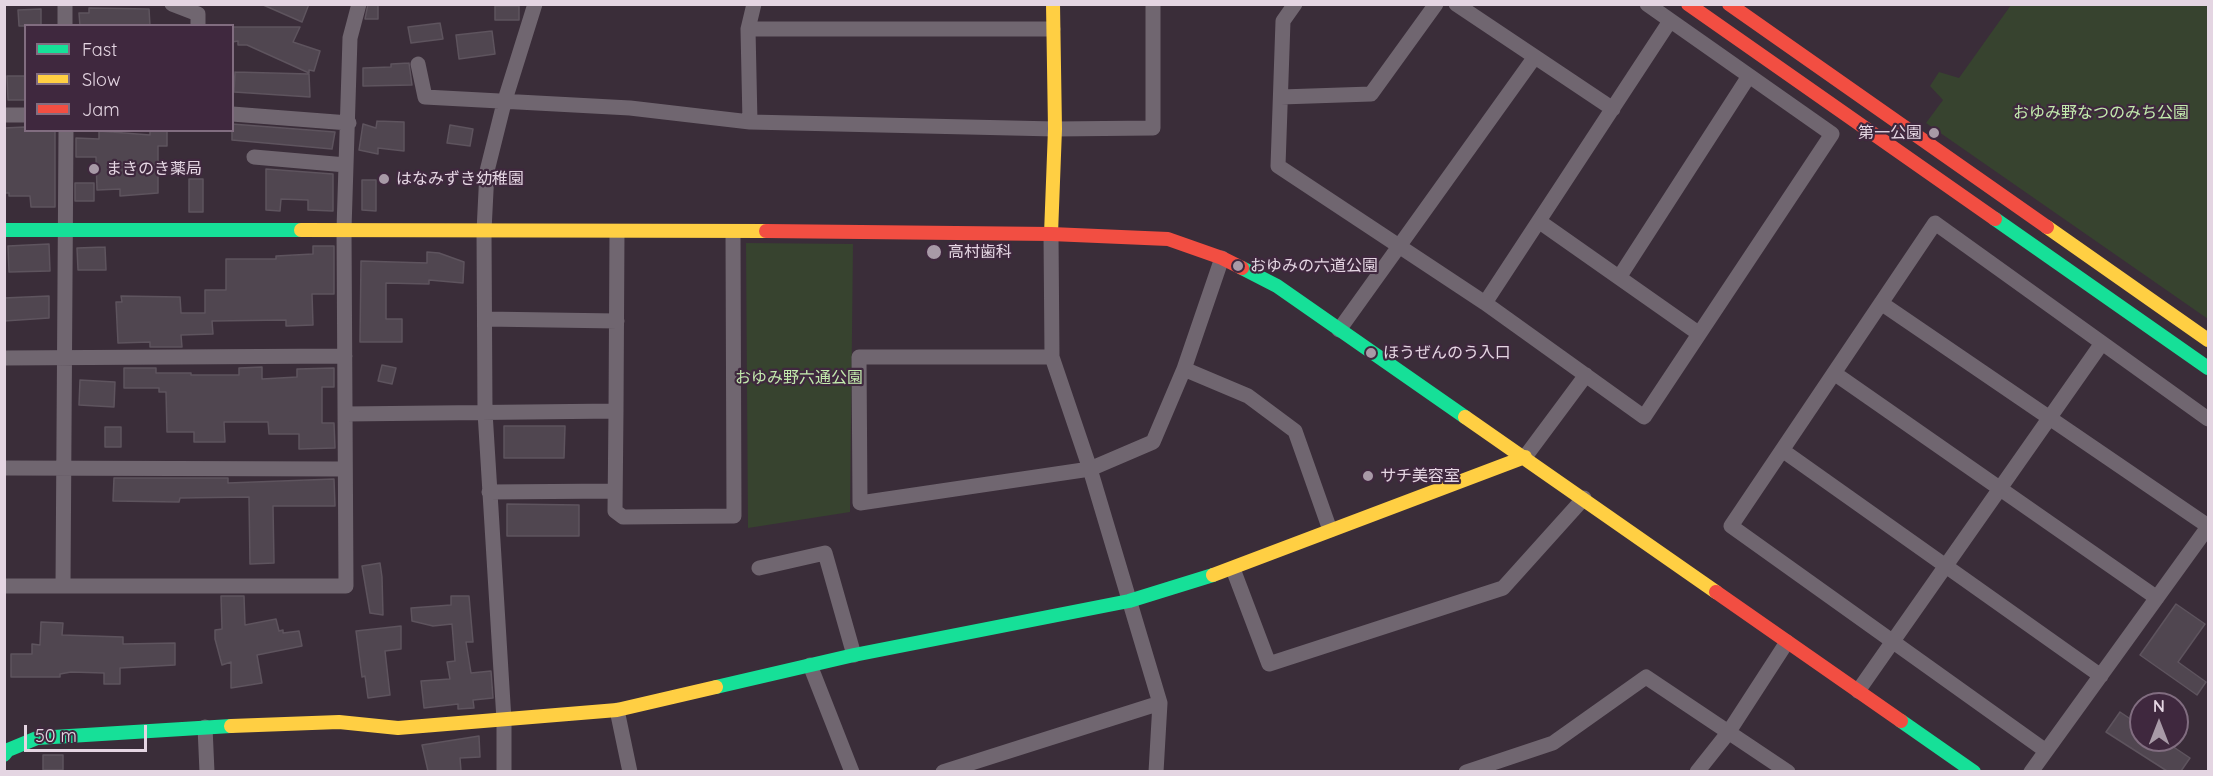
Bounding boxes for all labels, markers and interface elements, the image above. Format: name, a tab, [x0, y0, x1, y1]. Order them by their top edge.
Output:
legend	[24, 24, 234, 132]
text: Fast	[82, 38, 117, 61]
text: Slow	[82, 68, 120, 91]
text: Jam	[82, 98, 120, 121]
park label: おゆみ野なつのみち公園	[2013, 103, 2189, 123]
place label: 第一公園	[1858, 123, 1922, 143]
marker: 第一公園	[1927, 126, 1941, 140]
place label: まきのき薬局	[106, 159, 202, 179]
marker: まきのき薬局	[87, 162, 101, 176]
place label: はなみずき幼稚園	[396, 169, 524, 189]
marker: はなみずき幼稚園	[377, 172, 391, 186]
place label: 高村歯科	[948, 242, 1012, 262]
marker: 高村歯科	[925, 243, 943, 261]
place label: おゆみの六道公園	[1250, 256, 1378, 276]
marker: おゆみの六道公園	[1231, 259, 1245, 273]
place label: ほうぜんのう入口	[1383, 343, 1511, 363]
marker: ほうぜんのう入口	[1364, 346, 1378, 360]
park label: おゆみ野六通公園	[735, 368, 863, 388]
place label: サチ美容室	[1380, 466, 1460, 486]
marker: サチ美容室	[1361, 469, 1375, 483]
north arrow	[2129, 692, 2189, 752]
text: N	[2153, 696, 2165, 716]
scale bar	[27, 713, 150, 751]
text: 50 m	[35, 724, 77, 747]

